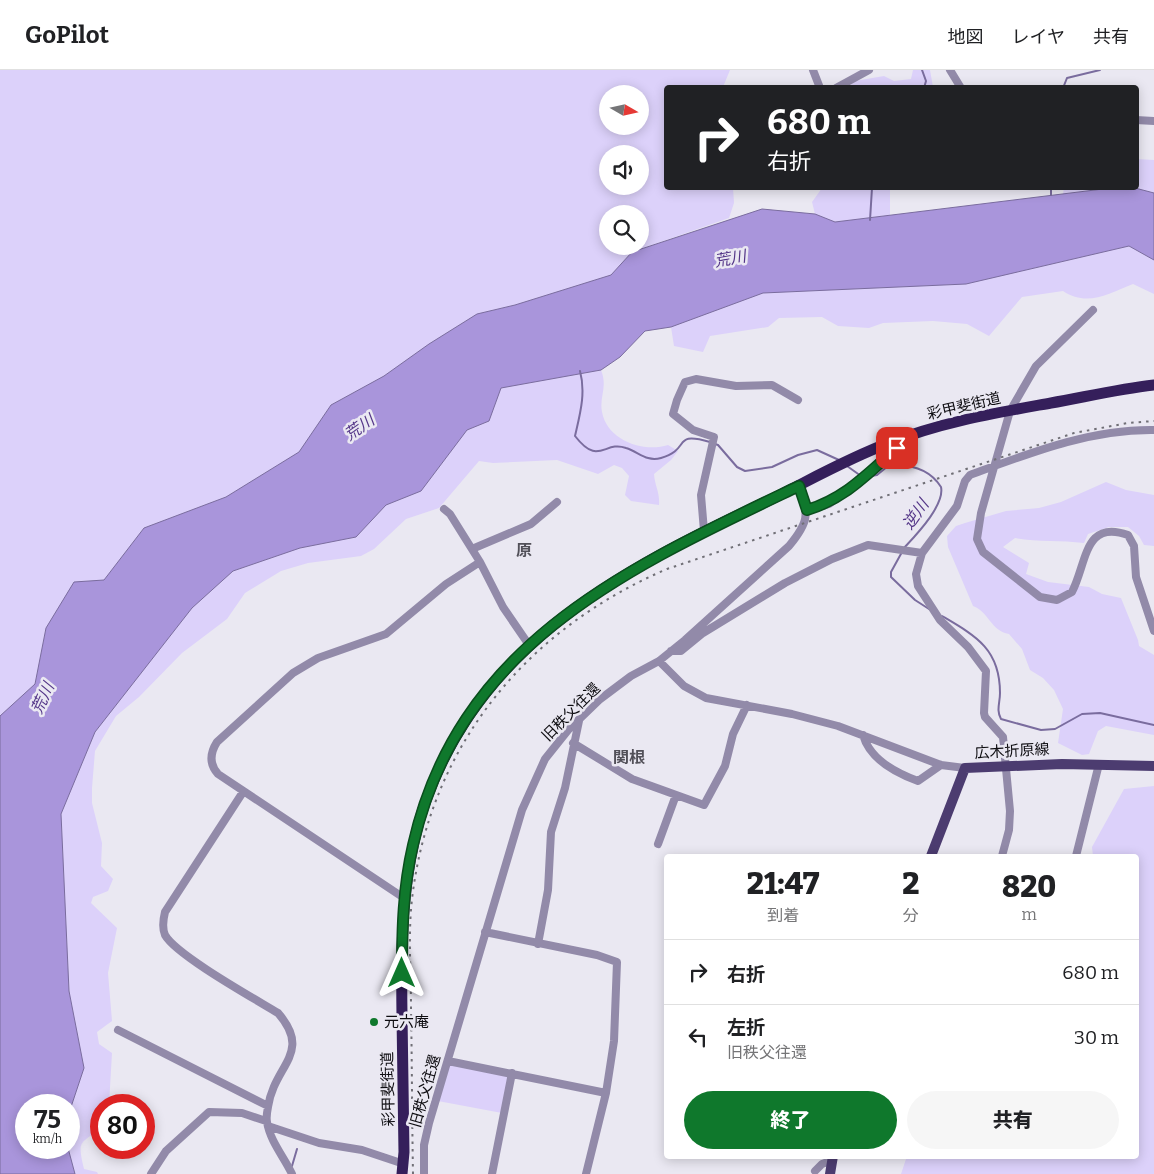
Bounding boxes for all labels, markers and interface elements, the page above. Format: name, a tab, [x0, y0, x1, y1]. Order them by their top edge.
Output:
text: GoPilot	[25, 21, 109, 49]
text: 地図	[948, 26, 984, 48]
text: レイヤ	[1012, 26, 1065, 48]
text: 共有	[1093, 26, 1129, 48]
north arrow	[599, 85, 649, 135]
map controls	[599, 85, 649, 255]
text: 680 m	[767, 101, 871, 143]
icon: right	[684, 105, 749, 170]
button: sound	[599, 145, 649, 195]
text: 右折	[767, 148, 811, 175]
button: search	[599, 205, 649, 255]
water label: 荒川	[713, 246, 749, 271]
street label: 彩甲斐街道	[925, 389, 1003, 423]
water label: 荒川	[341, 409, 379, 444]
pin	[876, 427, 918, 469]
icon: arrive	[883, 434, 911, 462]
water label: 逆川	[898, 494, 934, 533]
district label: 原	[516, 541, 532, 560]
water label: 荒川	[27, 678, 59, 717]
street label: 旧秩父往還	[538, 679, 604, 745]
street label: 広木折原線	[974, 740, 1050, 762]
district label: 関根	[613, 748, 645, 767]
text: 21:47	[747, 866, 819, 902]
text: 2	[902, 866, 919, 902]
text: 820	[1002, 869, 1056, 905]
text: m	[1022, 905, 1037, 924]
text: 到着	[767, 906, 799, 925]
text: 分	[903, 906, 919, 925]
position arrow	[375, 946, 427, 998]
icon: right	[684, 958, 712, 986]
text: 680 m	[1062, 961, 1119, 984]
text: 右折	[727, 963, 765, 986]
place label: 元六庵	[384, 1013, 429, 1031]
marker: 元六庵	[368, 1016, 380, 1028]
text: 左折	[727, 1016, 765, 1039]
icon: left	[684, 1023, 712, 1051]
text: 30 m	[1074, 1026, 1119, 1049]
text: 旧秩父往還	[727, 1043, 807, 1062]
street label: 彩甲斐街道	[378, 1051, 398, 1127]
street label: 旧秩父往還	[406, 1052, 444, 1130]
button: 終了	[684, 1091, 897, 1149]
button: 共有	[907, 1091, 1119, 1149]
speed limit sign: 80	[90, 1094, 155, 1159]
text: 75	[34, 1105, 61, 1135]
text: km/h	[33, 1132, 62, 1146]

